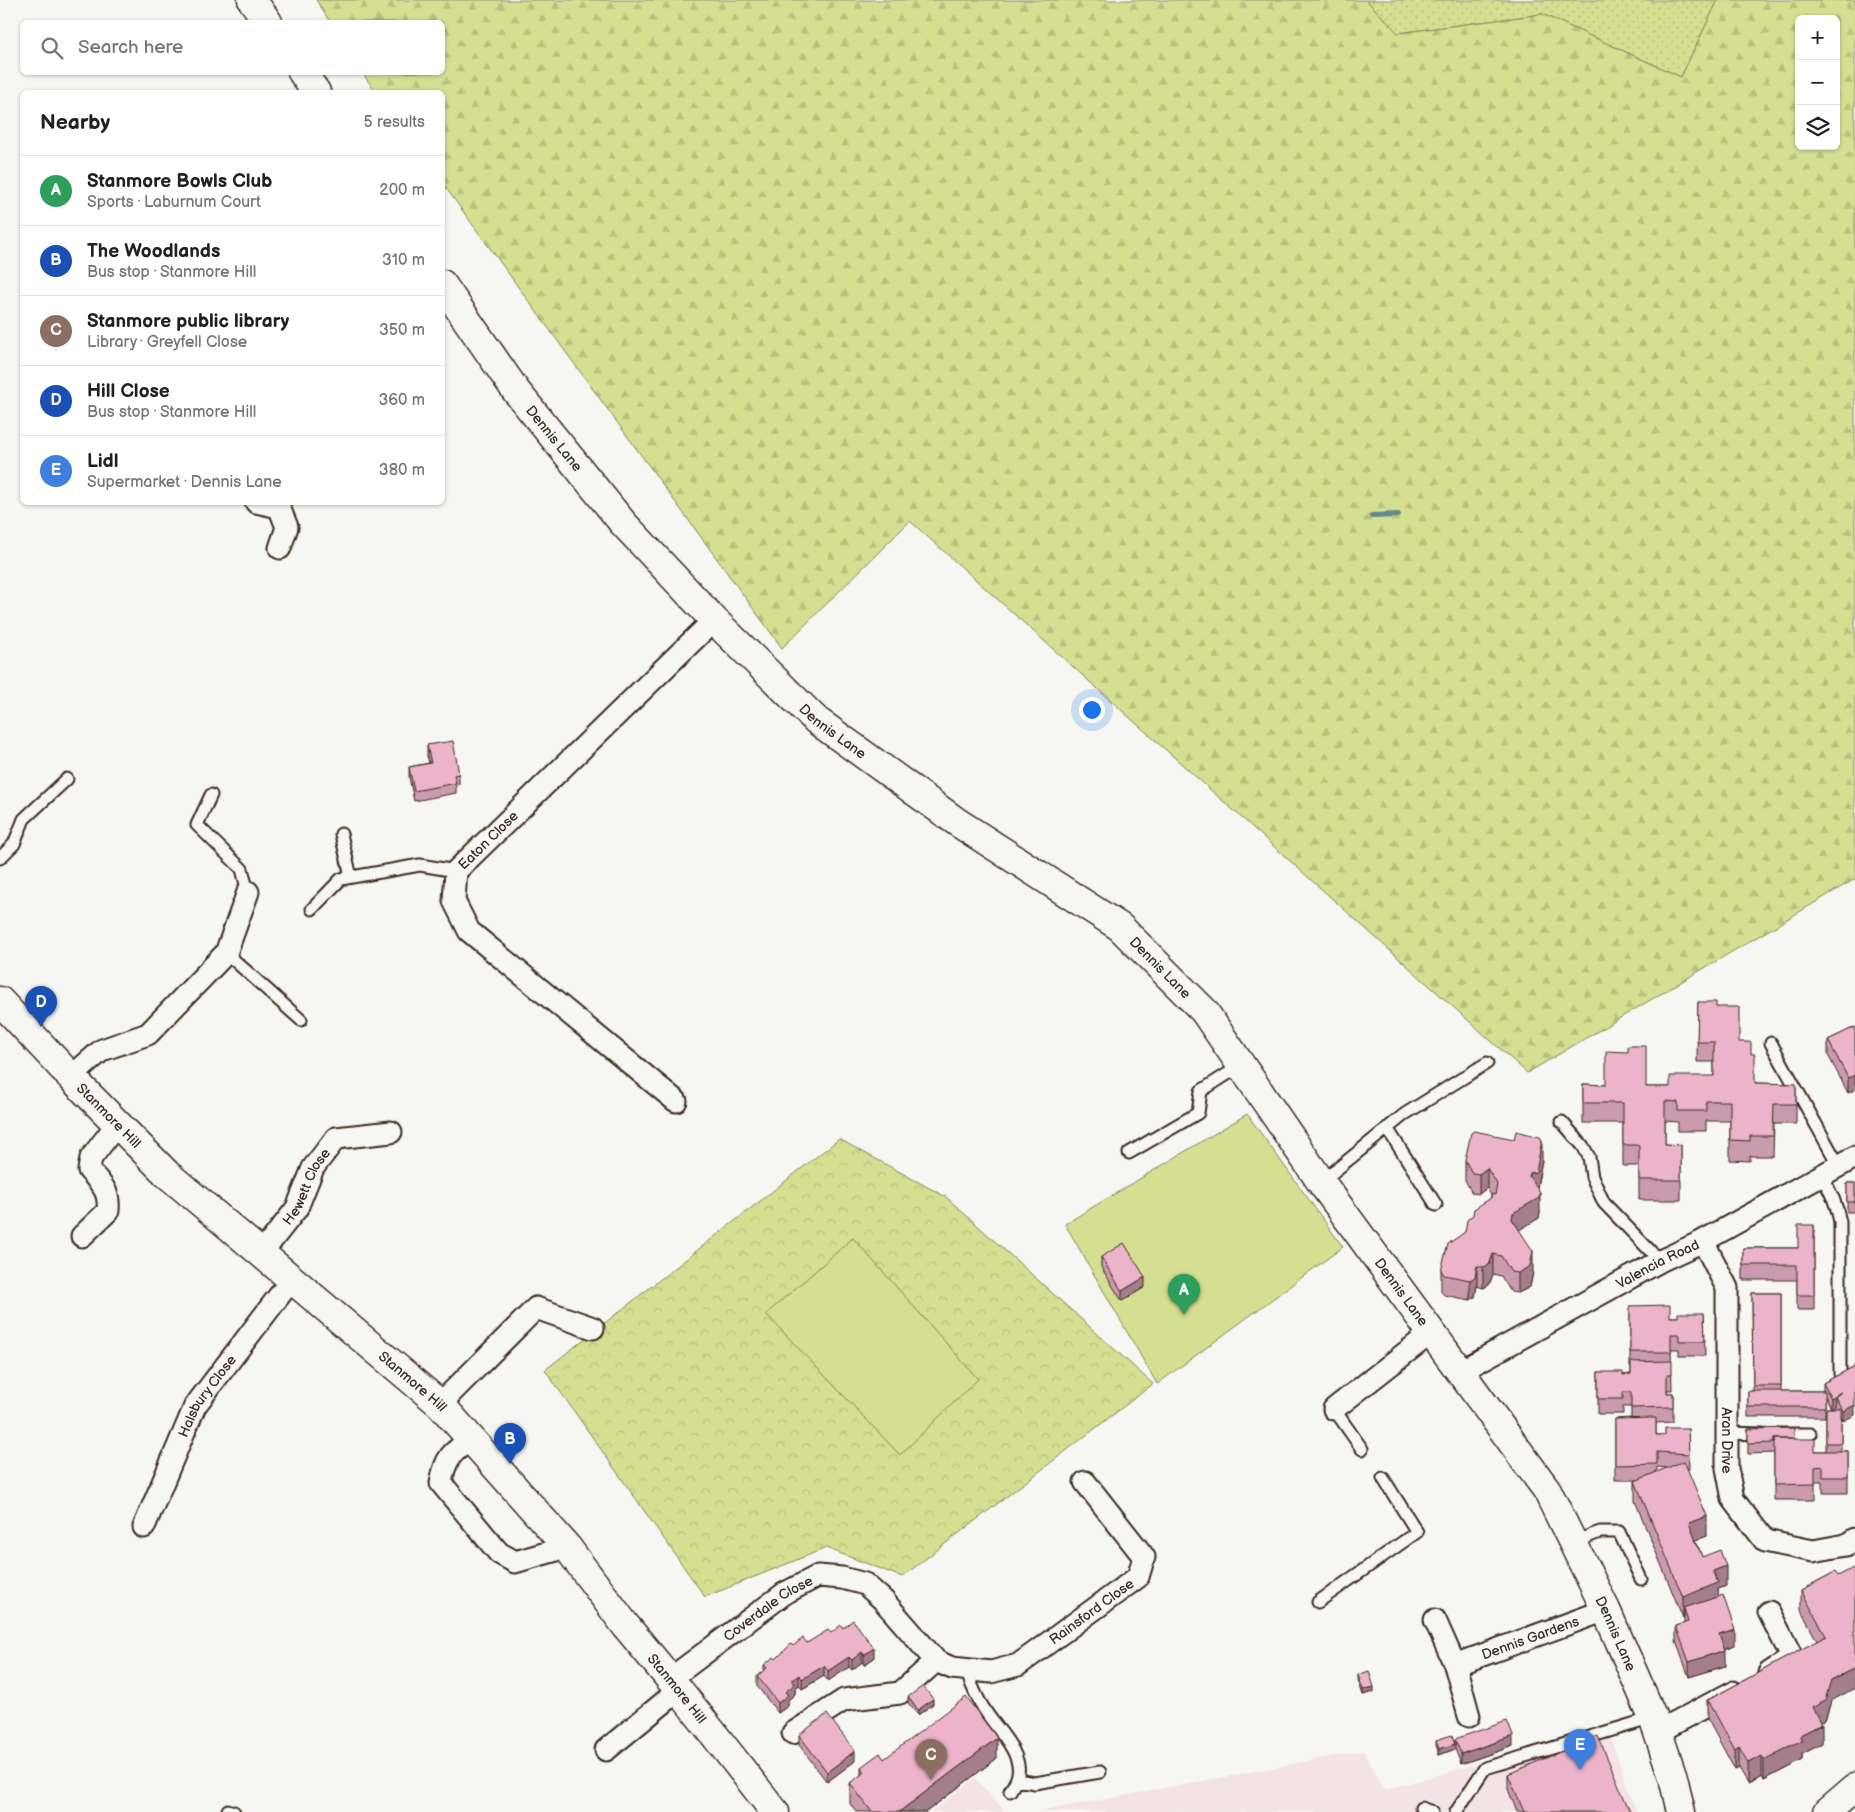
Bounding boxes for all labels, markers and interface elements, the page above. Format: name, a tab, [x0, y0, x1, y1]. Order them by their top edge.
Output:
map controls	[1795, 15, 1840, 150]
button: +	[1795, 15, 1840, 60]
search box	[20, 20, 445, 75]
icon: search	[38, 34, 66, 62]
text: Search here	[78, 36, 183, 59]
button: −	[1795, 60, 1840, 105]
button: layers	[1795, 105, 1840, 150]
text: Nearby	[40, 110, 110, 135]
text: 5 results	[363, 113, 425, 132]
text: Stanmore Bowls Club	[87, 170, 272, 193]
text: A	[51, 181, 61, 200]
text: 200 m	[379, 181, 425, 200]
text: Sports · Laburnum Court	[87, 193, 261, 212]
text: The Woodlands	[87, 240, 220, 263]
text: B	[50, 251, 62, 270]
text: 310 m	[382, 251, 425, 270]
text: Bus stop · Stanmore Hill	[87, 263, 256, 282]
text: Stanmore public library	[87, 310, 289, 333]
text: C	[50, 321, 62, 340]
text: 350 m	[379, 321, 425, 340]
text: Library · Greyfell Close	[87, 333, 247, 352]
text: Hill Close	[87, 380, 170, 403]
text: D	[50, 391, 62, 410]
text: 360 m	[378, 391, 425, 410]
street label: Dennis Lane	[523, 402, 586, 475]
text: Bus stop · Stanmore Hill	[87, 403, 256, 422]
text: Lidl	[87, 450, 118, 473]
text: E	[51, 461, 61, 480]
text: 380 m	[379, 461, 425, 480]
text: Supermarket · Dennis Lane	[87, 473, 282, 492]
your location	[1079, 697, 1105, 723]
street label: Dennis Lane	[796, 700, 870, 762]
street label: Eaton Close	[454, 807, 521, 873]
street label: Dennis Lane	[1126, 933, 1195, 1002]
pin: D	[25, 986, 57, 1027]
street label: Stanmore Hill	[73, 1079, 145, 1151]
street label: Hewett Close	[279, 1145, 334, 1228]
street label: Valencia Road	[1613, 1236, 1702, 1292]
street label: Dennis Lane	[1371, 1255, 1432, 1329]
pin: A	[1168, 1274, 1200, 1315]
street label: Stanmore Hill	[375, 1347, 451, 1415]
street label: Halsbury Close	[174, 1351, 239, 1440]
street label: Aran Drive	[1718, 1407, 1736, 1475]
pin: B	[494, 1423, 526, 1464]
street label: Coverdale Close	[720, 1572, 815, 1645]
street label: Rainsford Close	[1046, 1575, 1137, 1648]
street label: Dennis Lane	[1592, 1593, 1640, 1673]
street label: Dennis Gardens	[1479, 1612, 1581, 1663]
street label: Stanmore Hill	[644, 1650, 710, 1727]
pin: E	[1564, 1729, 1596, 1770]
pin: C	[915, 1739, 947, 1780]

